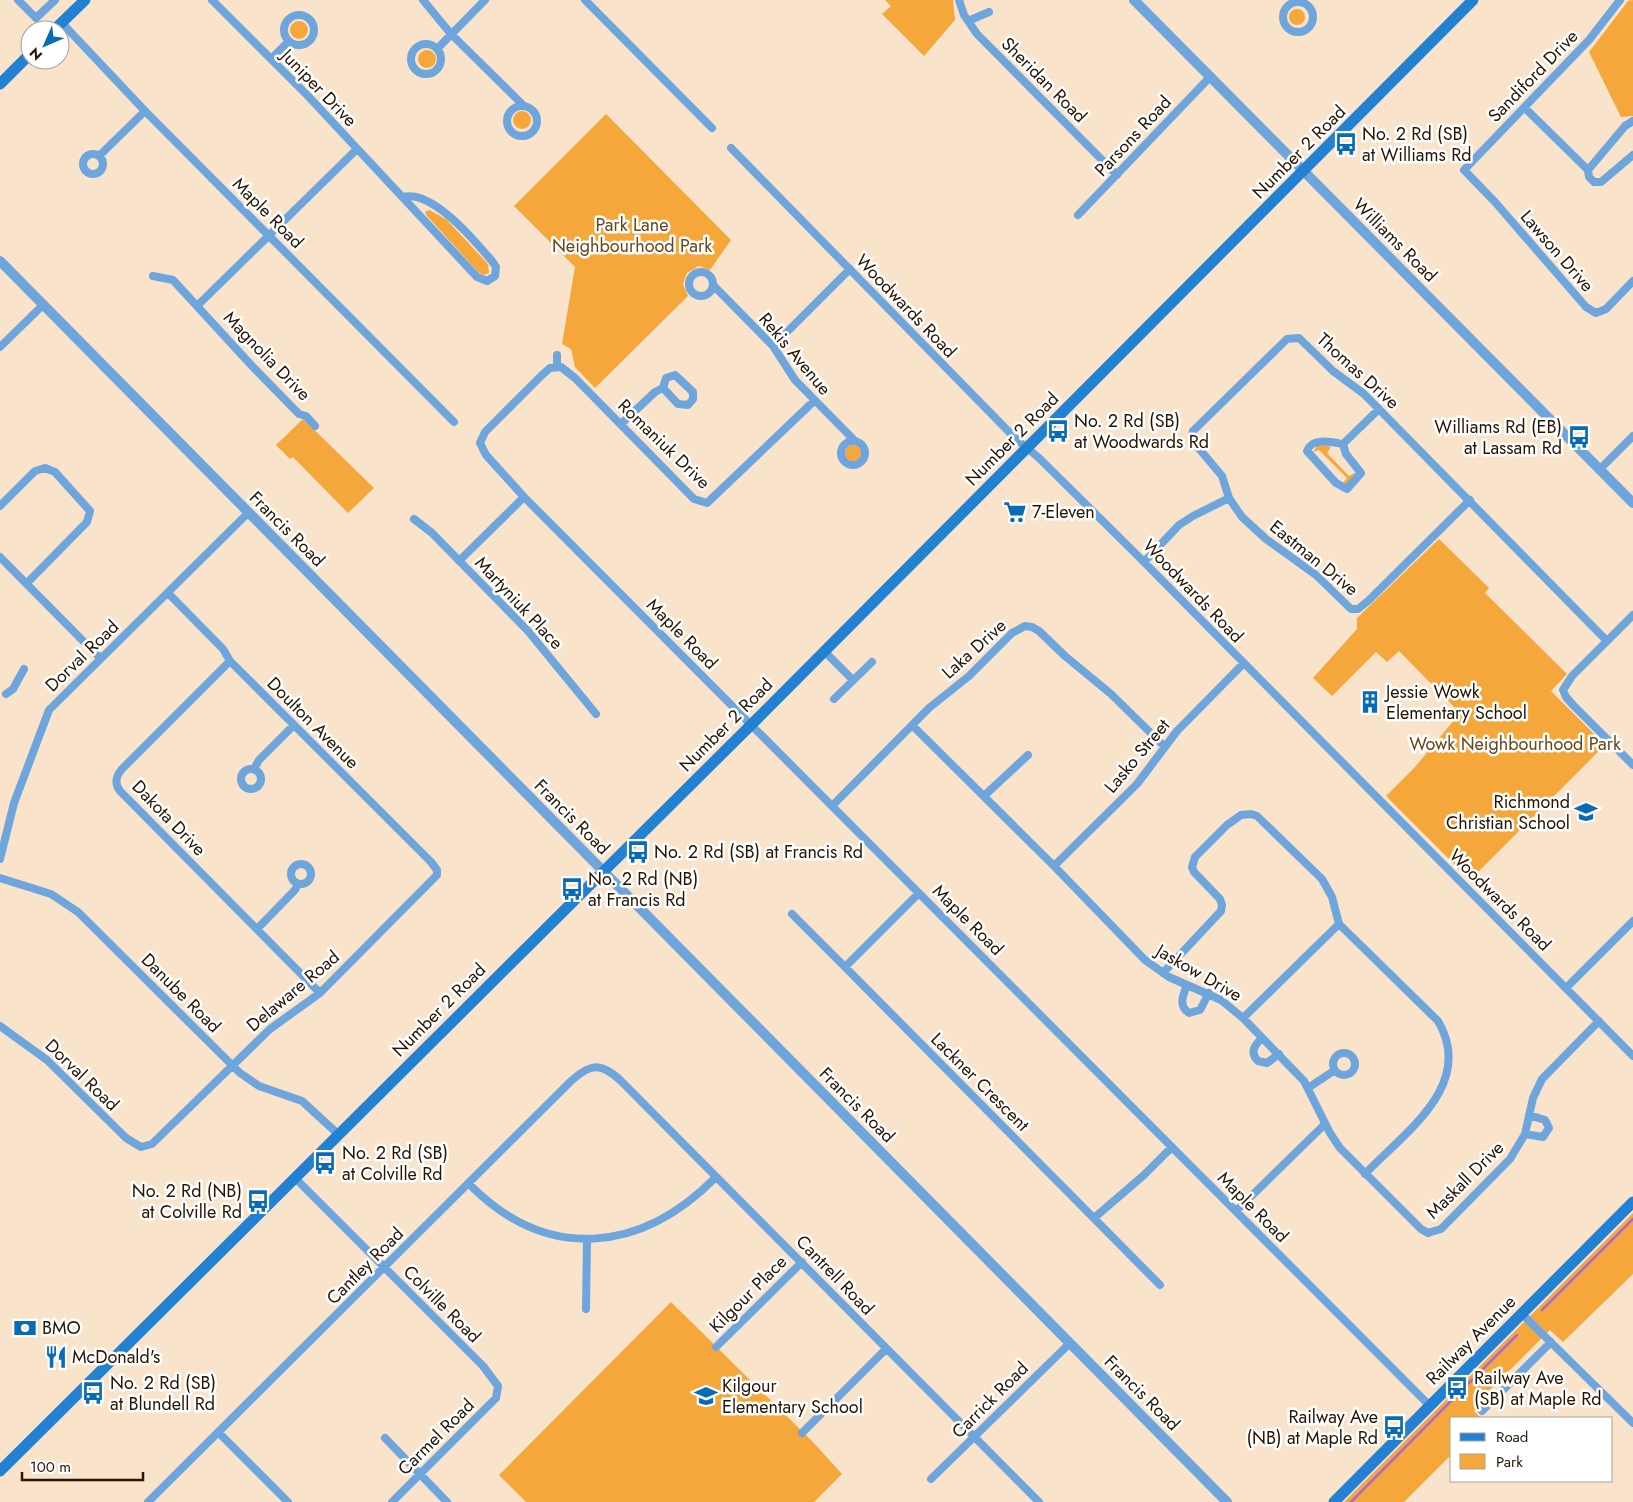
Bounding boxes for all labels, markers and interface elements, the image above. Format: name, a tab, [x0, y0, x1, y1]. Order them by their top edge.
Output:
north arrow	[20, 20, 70, 70]
street label: Sandiford Drive	[1482, 24, 1584, 128]
street label: Sheridan Road	[995, 31, 1093, 129]
street label: Juniper Drive	[274, 42, 363, 133]
text: N	[25, 43, 47, 65]
street label: Parsons Road	[1089, 90, 1177, 182]
street label: Number 2 Road	[1246, 99, 1352, 205]
place label: No. 2 Rd (SB) at Williams Rd	[1362, 121, 1472, 168]
bus stop icon: No. 2 Rd (SB) at Williams Rd	[1333, 131, 1359, 157]
street label: Maple Road	[227, 172, 309, 254]
street label: Williams Road	[1347, 192, 1443, 288]
street label: Lawson Drive	[1514, 204, 1600, 298]
park label: Park Lane Neighbourhood Park	[552, 212, 712, 259]
street label: Woodwards Road	[850, 248, 962, 364]
street label: Magnolia Drive	[217, 305, 317, 407]
street label: Rekis Avenue	[753, 307, 837, 401]
street label: Thomas Drive	[1311, 327, 1405, 415]
street label: Number 2 Road	[959, 386, 1065, 492]
street label: Romaniuk Drive	[612, 393, 716, 495]
place label: No. 2 Rd (SB) at Woodwards Rd	[1074, 408, 1209, 455]
place label: Williams Rd (EB) at Lassam Rd	[1434, 414, 1562, 461]
bus stop icon: No. 2 Rd (SB) at Woodwards Rd	[1045, 418, 1071, 444]
bus stop icon: Williams Rd (EB) at Lassam Rd	[1566, 424, 1592, 450]
street label: Francis Road	[243, 485, 331, 573]
supermarket icon: 7-Eleven	[1002, 499, 1028, 525]
place label: 7-Eleven	[1032, 499, 1095, 525]
street label: Eastman Drive	[1264, 514, 1364, 602]
street label: Woodwards Road	[1137, 533, 1249, 649]
street label: Martyniuk Place	[469, 551, 569, 655]
street label: Maple Road	[641, 593, 723, 675]
street label: Laka Drive	[936, 613, 1012, 685]
street label: Dorval Road	[39, 614, 125, 698]
street label: Doulton Avenue	[261, 671, 365, 775]
street label: Number 2 Road	[673, 672, 779, 778]
place label: Jessie Wowk Elementary School	[1384, 679, 1527, 726]
building icon: Jessie Wowk Elementary School	[1357, 689, 1383, 715]
street label: Lasko Street	[1098, 713, 1176, 799]
park label: Wowk Neighbourhood Park	[1409, 731, 1621, 757]
street label: Francis Road	[528, 773, 616, 861]
street label: Dakota Drive	[126, 774, 212, 862]
place label: Richmond Christian School	[1446, 789, 1570, 836]
school or university icon: Richmond Christian School	[1573, 799, 1599, 825]
bus stop icon: No. 2 Rd (SB) at Francis Rd	[625, 839, 651, 865]
place label: No. 2 Rd (SB) at Francis Rd	[654, 839, 863, 865]
street label: Woodwards Road	[1443, 843, 1557, 957]
place label: No. 2 Rd (NB) at Francis Rd	[588, 866, 698, 913]
bus stop icon: No. 2 Rd (NB) at Francis Rd	[559, 876, 585, 902]
street label: Maple Road	[927, 879, 1009, 961]
street label: Jaskow Drive	[1150, 937, 1247, 1008]
street label: Delaware Road	[241, 944, 345, 1038]
street label: Danube Road	[135, 947, 227, 1039]
street label: Number 2 Road	[386, 957, 492, 1063]
street label: Lackner Crescent	[925, 1027, 1036, 1138]
street label: Dorval Road	[39, 1033, 125, 1117]
street label: Francis Road	[813, 1061, 901, 1149]
street label: Maskall Drive	[1420, 1135, 1510, 1225]
place label: No. 2 Rd (SB) at Colville Rd	[342, 1140, 448, 1187]
bus stop icon: No. 2 Rd (SB) at Colville Rd	[312, 1150, 338, 1176]
street label: Maple Road	[1212, 1166, 1294, 1248]
place label: No. 2 Rd (NB) at Colville Rd	[132, 1178, 242, 1225]
bus stop icon: No. 2 Rd (NB) at Colville Rd	[245, 1188, 271, 1214]
street label: Cantley Road	[320, 1221, 410, 1311]
street label: Cantrell Road	[790, 1229, 880, 1321]
street label: Kilgour Place	[703, 1249, 793, 1339]
street label: Colville Road	[397, 1259, 487, 1349]
street label: Railway Avenue	[1420, 1289, 1522, 1391]
bank icon: BMO	[12, 1315, 38, 1341]
place label: BMO	[42, 1315, 81, 1341]
restaurant icon: McDonald's	[43, 1344, 69, 1370]
place label: McDonald's	[72, 1344, 160, 1370]
street label: Francis Road	[1098, 1349, 1186, 1437]
street label: Carrick Road	[946, 1356, 1034, 1444]
place label: Railway Ave (SB) at Maple Rd	[1474, 1365, 1602, 1412]
place label: No. 2 Rd (SB) at Blundell Rd	[110, 1370, 216, 1417]
place label: Kilgour Elementary School	[722, 1373, 863, 1420]
bus stop icon: Railway Ave (SB) at Maple Rd	[1444, 1375, 1470, 1401]
bus stop icon: No. 2 Rd (SB) at Blundell Rd	[80, 1380, 106, 1406]
school or university icon: Kilgour Elementary School	[693, 1383, 719, 1409]
street label: Carmel Road	[392, 1393, 480, 1481]
place label: Railway Ave (NB) at Maple Rd	[1246, 1404, 1378, 1451]
bus stop icon: Railway Ave (NB) at Maple Rd	[1381, 1414, 1407, 1440]
legend	[1450, 1417, 1613, 1482]
text: Road	[1496, 1426, 1528, 1448]
scale bar	[22, 1450, 144, 1482]
text: Park	[1496, 1451, 1523, 1473]
text: 100 m	[30, 1456, 71, 1478]

